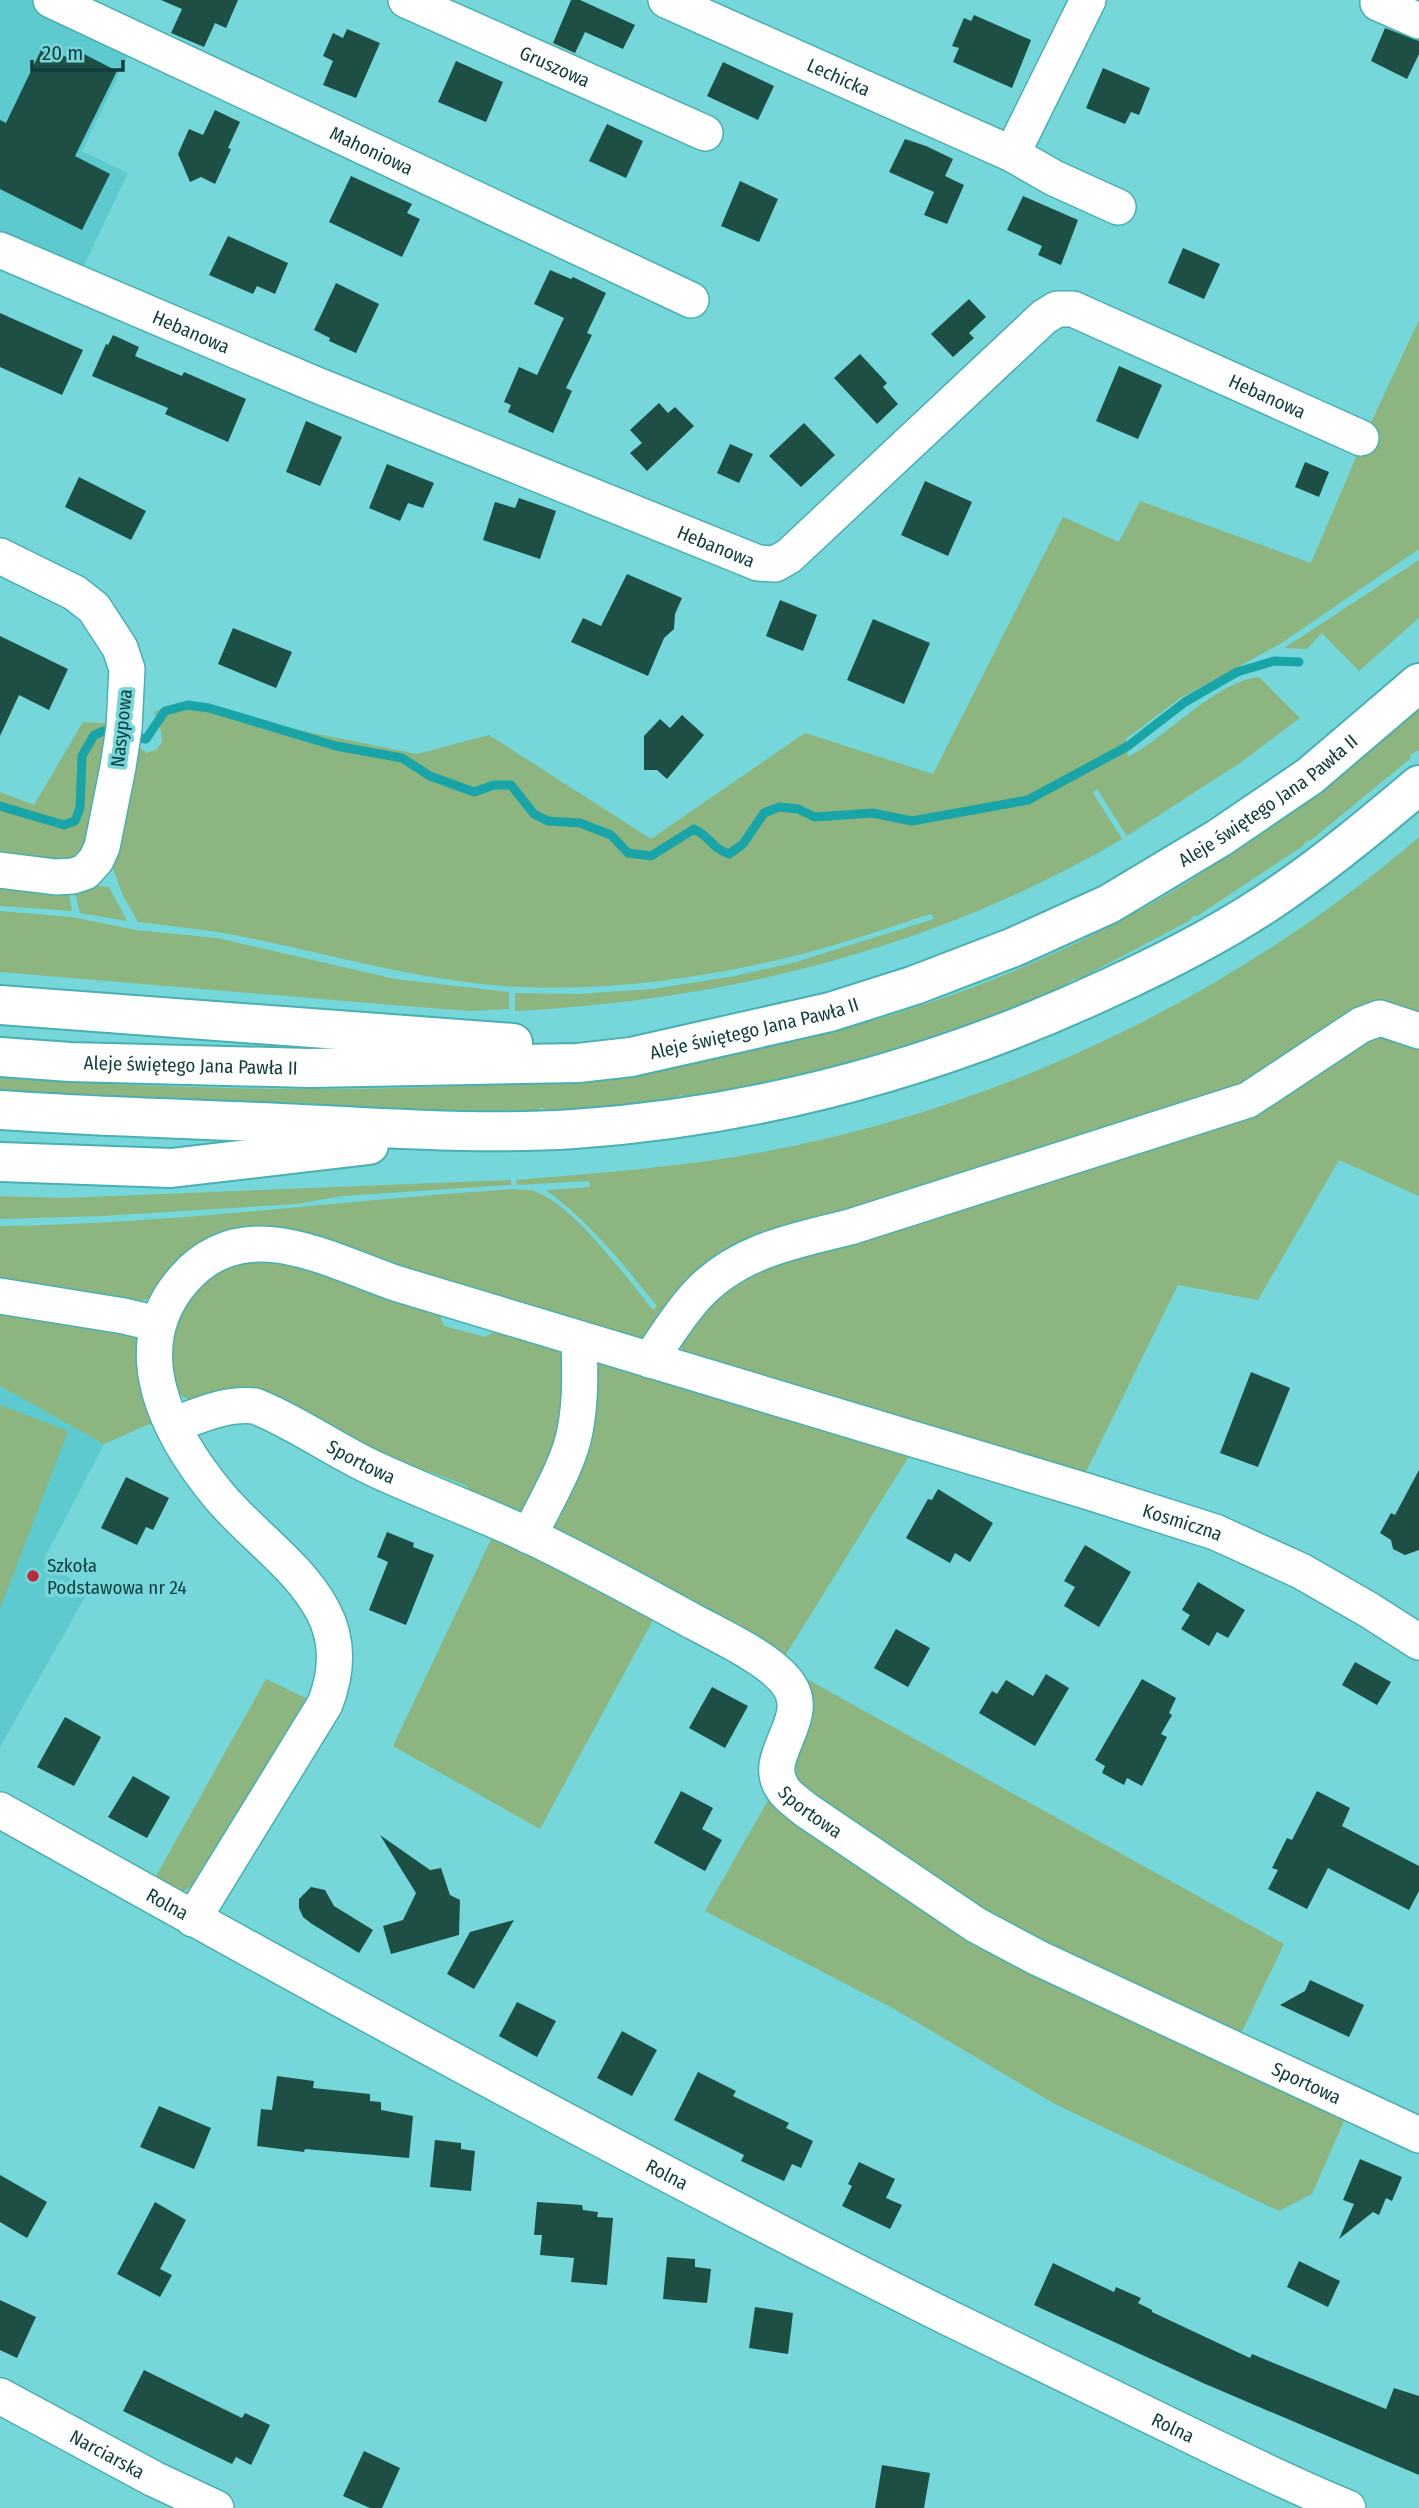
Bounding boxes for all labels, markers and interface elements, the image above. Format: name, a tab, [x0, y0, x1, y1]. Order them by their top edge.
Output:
scale bar	[32, 28, 122, 72]
text: 20 m	[42, 40, 83, 66]
street label: Gruszowa	[516, 41, 593, 92]
street label: Lechicka	[803, 53, 873, 101]
street label: Mahoniowa	[326, 121, 417, 180]
street label: Hebanowa	[149, 305, 233, 359]
street label: Hebanowa	[1225, 369, 1309, 424]
street label: Hebanowa	[674, 521, 758, 573]
street label: Nasypowa	[106, 688, 137, 768]
street label: Aleje świętego Jana Pawła II	[1174, 730, 1362, 872]
street label: Aleje świętego Jana Pawła II	[647, 993, 862, 1064]
street label: Aleje świętego Jana Pawła II	[83, 1051, 298, 1080]
street label: Sportowa	[323, 1435, 399, 1489]
street label: Kosmiczna	[1140, 1499, 1226, 1546]
place label: Szkoła Podstawowa nr 24	[47, 1554, 187, 1599]
marker: Szkoła Podstawowa nr 24	[25, 1568, 41, 1584]
street label: Sportowa	[773, 1781, 847, 1843]
street label: Rolna	[142, 1883, 192, 1925]
street label: Sportowa	[1268, 2057, 1345, 2109]
street label: Rolna	[642, 2154, 692, 2195]
street label: Rolna	[1148, 2408, 1198, 2448]
street label: Narciarska	[66, 2425, 149, 2484]

